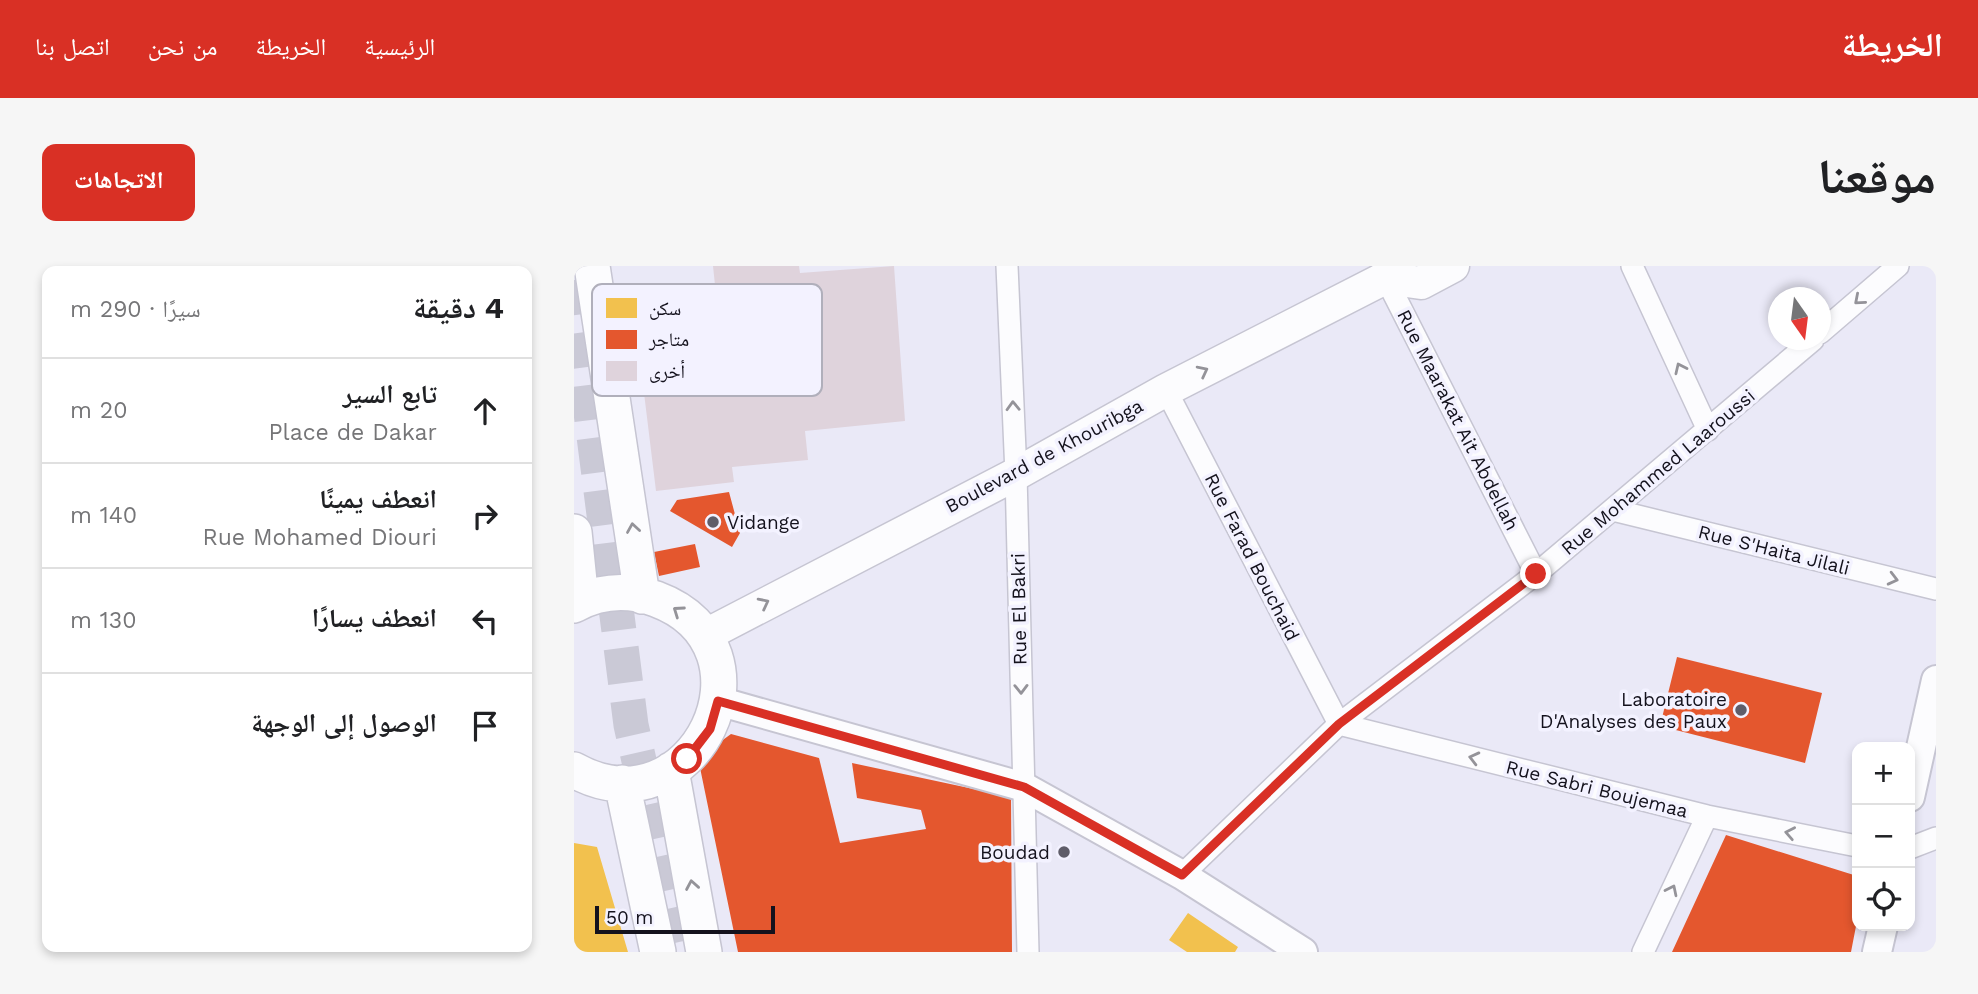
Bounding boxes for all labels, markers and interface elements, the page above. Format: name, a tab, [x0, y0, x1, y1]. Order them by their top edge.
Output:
text: الخريطة	[1842, 25, 1943, 64]
text: اتصل بنا	[35, 33, 110, 61]
text: من نحن	[148, 33, 217, 61]
text: الخريطة	[255, 33, 326, 61]
text: الرئيسية	[364, 33, 435, 61]
button: الاتجاهات	[42, 144, 195, 221]
text: موقعنا	[1818, 147, 1936, 205]
legend	[592, 284, 822, 396]
north arrow	[1768, 287, 1831, 350]
text: 4 دقيقة	[413, 290, 504, 325]
one-way arrow	[1855, 292, 1868, 304]
text: سيرًا · 290 m	[70, 296, 201, 323]
text: سكن	[649, 297, 681, 320]
street label: Rue Maarakat Ait Abdellah	[1392, 306, 1524, 534]
text: متاجر	[648, 328, 689, 351]
text: أخرى	[649, 360, 685, 383]
one-way arrow	[1674, 363, 1688, 375]
one-way arrow	[1196, 366, 1208, 379]
text: تابع السير	[343, 379, 437, 409]
street label: Rue Mohammed Laaroussi	[1557, 384, 1759, 560]
icon: ahead	[466, 392, 504, 430]
street label: Boulevard de Khouribga	[941, 394, 1147, 518]
text: 20 m	[70, 397, 127, 424]
one-way arrow	[1006, 400, 1021, 411]
text: Place de Dakar	[269, 419, 437, 446]
street label: Rue Farad Bouchaid	[1200, 469, 1304, 645]
text: انعطف يمينًا	[319, 484, 437, 514]
icon: right	[466, 497, 504, 535]
text: 140 m	[70, 502, 137, 529]
place label: Vidange	[727, 511, 800, 534]
marker: Vidange	[705, 514, 721, 530]
street label: Rue S'Haita Jilali	[1696, 520, 1852, 580]
one-way arrow	[626, 522, 641, 534]
text: Rue Mohamed Diouri	[203, 524, 437, 551]
street label: Rue El Bakri	[1007, 553, 1031, 665]
route end	[1520, 558, 1551, 589]
one-way arrow	[1887, 571, 1899, 585]
one-way arrow	[757, 598, 769, 612]
icon: left	[466, 602, 504, 640]
text: انعطف يسارًا	[312, 603, 437, 633]
text: 130 m	[70, 607, 136, 634]
one-way arrow	[673, 607, 686, 619]
one-way arrow	[1014, 684, 1029, 695]
place label: Laboratoire D'Analyses des Paux	[1540, 688, 1727, 733]
marker: Laboratoire D'Analyses des Paux	[1733, 702, 1749, 718]
icon: arrive	[466, 707, 504, 745]
text: الوصول إلى الوجهة	[251, 708, 437, 738]
map controls	[1852, 742, 1915, 931]
button: +	[1852, 742, 1915, 805]
route start	[671, 743, 702, 774]
one-way arrow	[1468, 752, 1480, 766]
street label: Rue Sabri Boujemaa	[1504, 755, 1691, 823]
button: −	[1852, 805, 1915, 868]
one-way arrow	[1784, 826, 1796, 841]
place label: Boudad	[980, 841, 1050, 864]
marker: Boudad	[1056, 844, 1072, 860]
button: locate	[1852, 868, 1915, 931]
one-way arrow	[685, 879, 700, 891]
one-way arrow	[1664, 885, 1678, 897]
scale bar	[595, 903, 775, 935]
text: 50 m	[606, 906, 653, 929]

